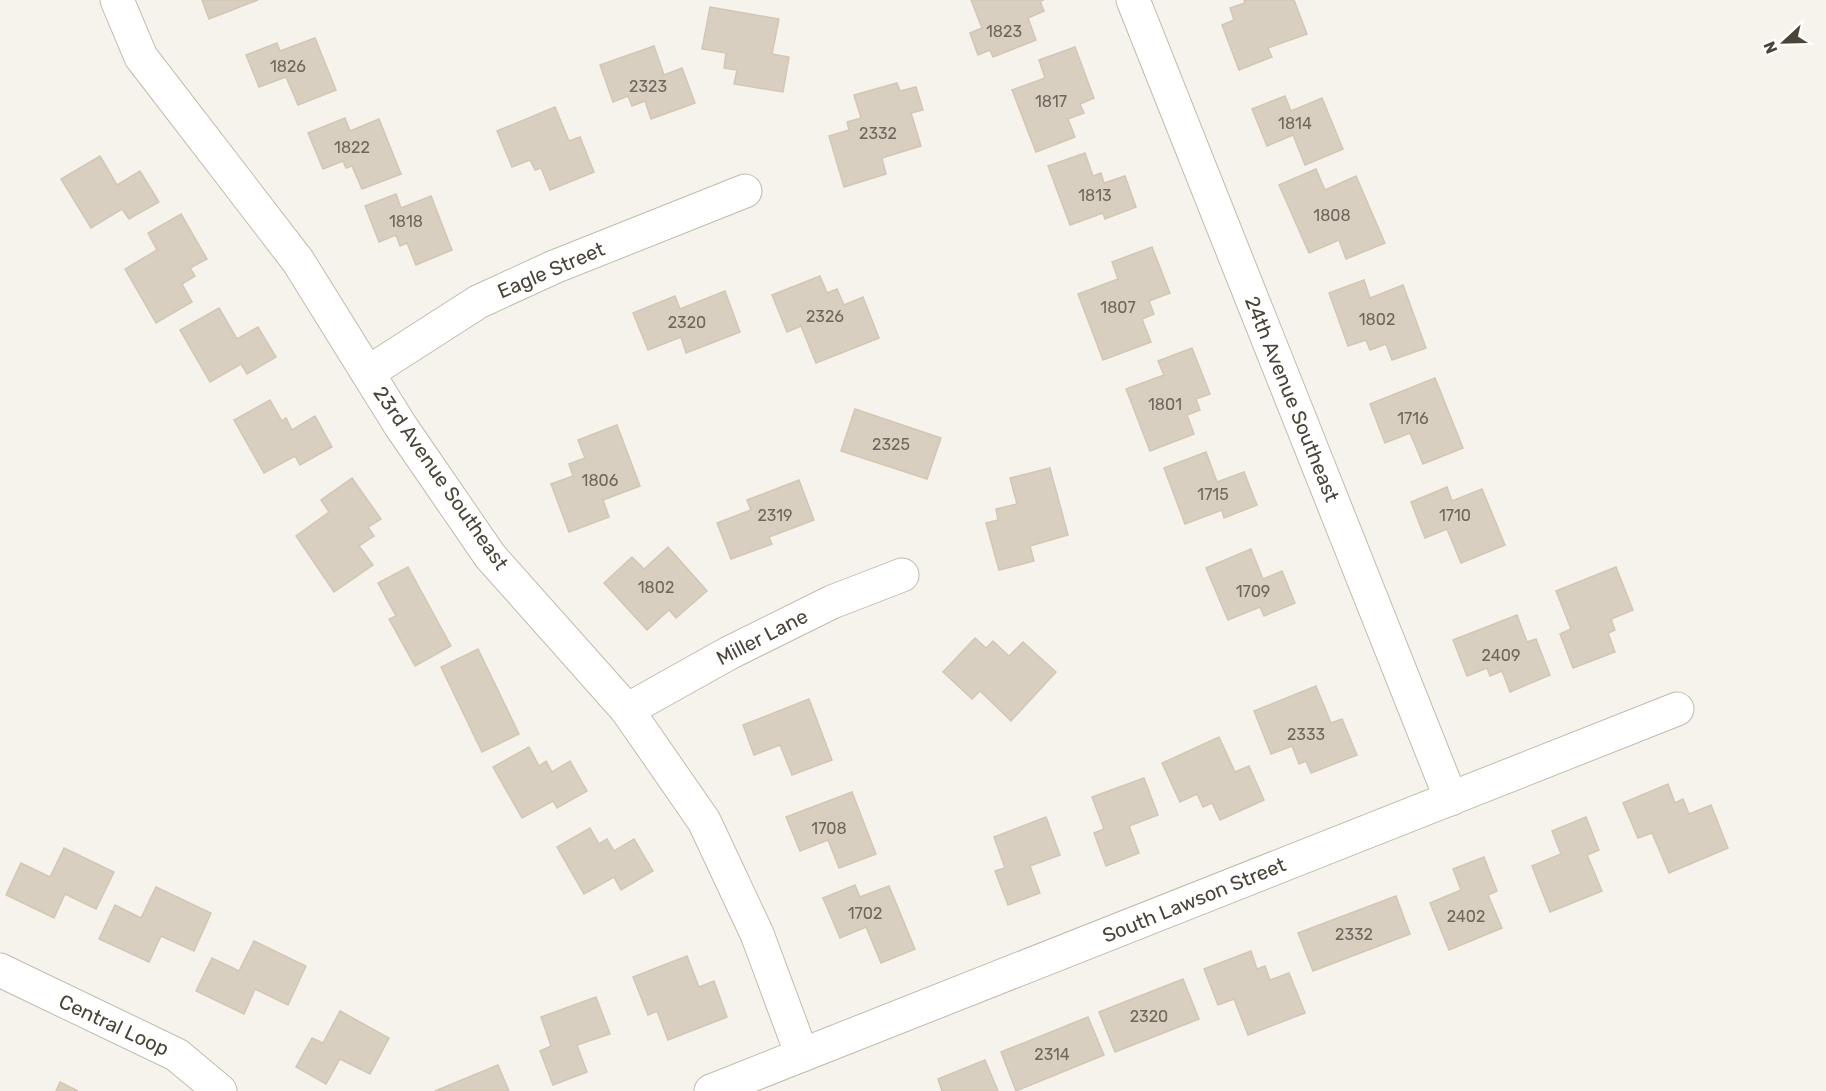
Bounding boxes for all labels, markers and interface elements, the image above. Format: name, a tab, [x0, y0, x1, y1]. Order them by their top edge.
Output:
north arrow	[1754, 12, 1814, 72]
house number: 1823	[986, 22, 1022, 41]
text: N	[1760, 39, 1782, 56]
house number: 1826	[270, 57, 306, 76]
house number: 2323	[629, 77, 667, 96]
house number: 1817	[1035, 92, 1067, 111]
house number: 1814	[1278, 114, 1312, 133]
house number: 2332	[859, 124, 897, 143]
house number: 1822	[334, 138, 370, 157]
house number: 1813	[1078, 186, 1112, 205]
house number: 1808	[1313, 206, 1351, 225]
house number: 1818	[389, 212, 423, 231]
street label: Eagle Street	[494, 237, 608, 303]
street label: 24th Avenue Southeast	[1240, 293, 1344, 505]
house number: 1807	[1100, 298, 1136, 317]
house number: 2326	[806, 307, 844, 326]
house number: 1802	[1359, 310, 1395, 329]
house number: 2320	[668, 313, 706, 332]
street label: 23rd Avenue Southeast	[368, 382, 514, 575]
house number: 1801	[1148, 395, 1182, 414]
house number: 1716	[1397, 409, 1429, 428]
house number: 2325	[872, 435, 910, 454]
house number: 1806	[582, 471, 619, 490]
house number: 1715	[1197, 485, 1229, 504]
house number: 2319	[757, 506, 793, 525]
house number: 1710	[1439, 506, 1471, 525]
house number: 1802	[638, 578, 674, 597]
house number: 1709	[1236, 582, 1270, 601]
street label: Miller Lane	[712, 604, 812, 670]
house number: 2409	[1482, 646, 1520, 665]
house number: 2333	[1287, 725, 1325, 744]
house number: 1708	[811, 819, 847, 838]
street label: South Lawson Street	[1099, 852, 1289, 948]
house number: 1702	[848, 904, 882, 923]
house number: 2402	[1447, 907, 1485, 926]
house number: 2332	[1335, 925, 1373, 944]
street label: Central Loop	[55, 989, 173, 1061]
house number: 2320	[1130, 1007, 1168, 1026]
house number: 2314	[1034, 1045, 1070, 1064]

